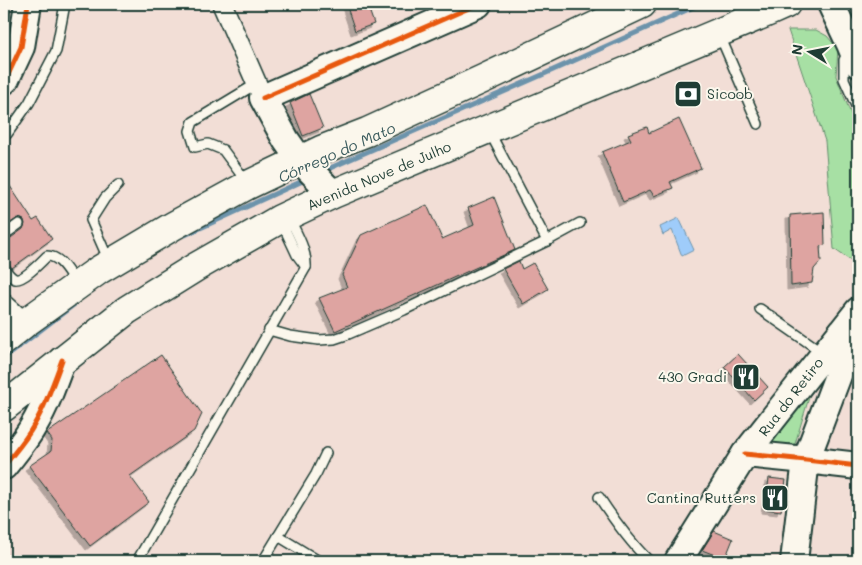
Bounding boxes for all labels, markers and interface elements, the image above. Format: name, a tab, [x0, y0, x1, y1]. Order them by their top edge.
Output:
north arrow	[784, 28, 834, 78]
text: N	[786, 43, 807, 57]
bank icon: Sicoob	[673, 79, 703, 109]
place label: Sicoob	[707, 84, 753, 103]
water label: Córrego do Mato	[275, 117, 398, 187]
street label: Avenida Nove de Julho	[304, 137, 454, 215]
street label: Rua do Retiro	[754, 353, 827, 440]
restaurant icon: 430 Gradi	[731, 362, 761, 392]
place label: 430 Gradi	[658, 367, 727, 386]
restaurant icon: Cantina Rutters	[760, 483, 790, 513]
place label: Cantina Rutters	[647, 488, 756, 507]

